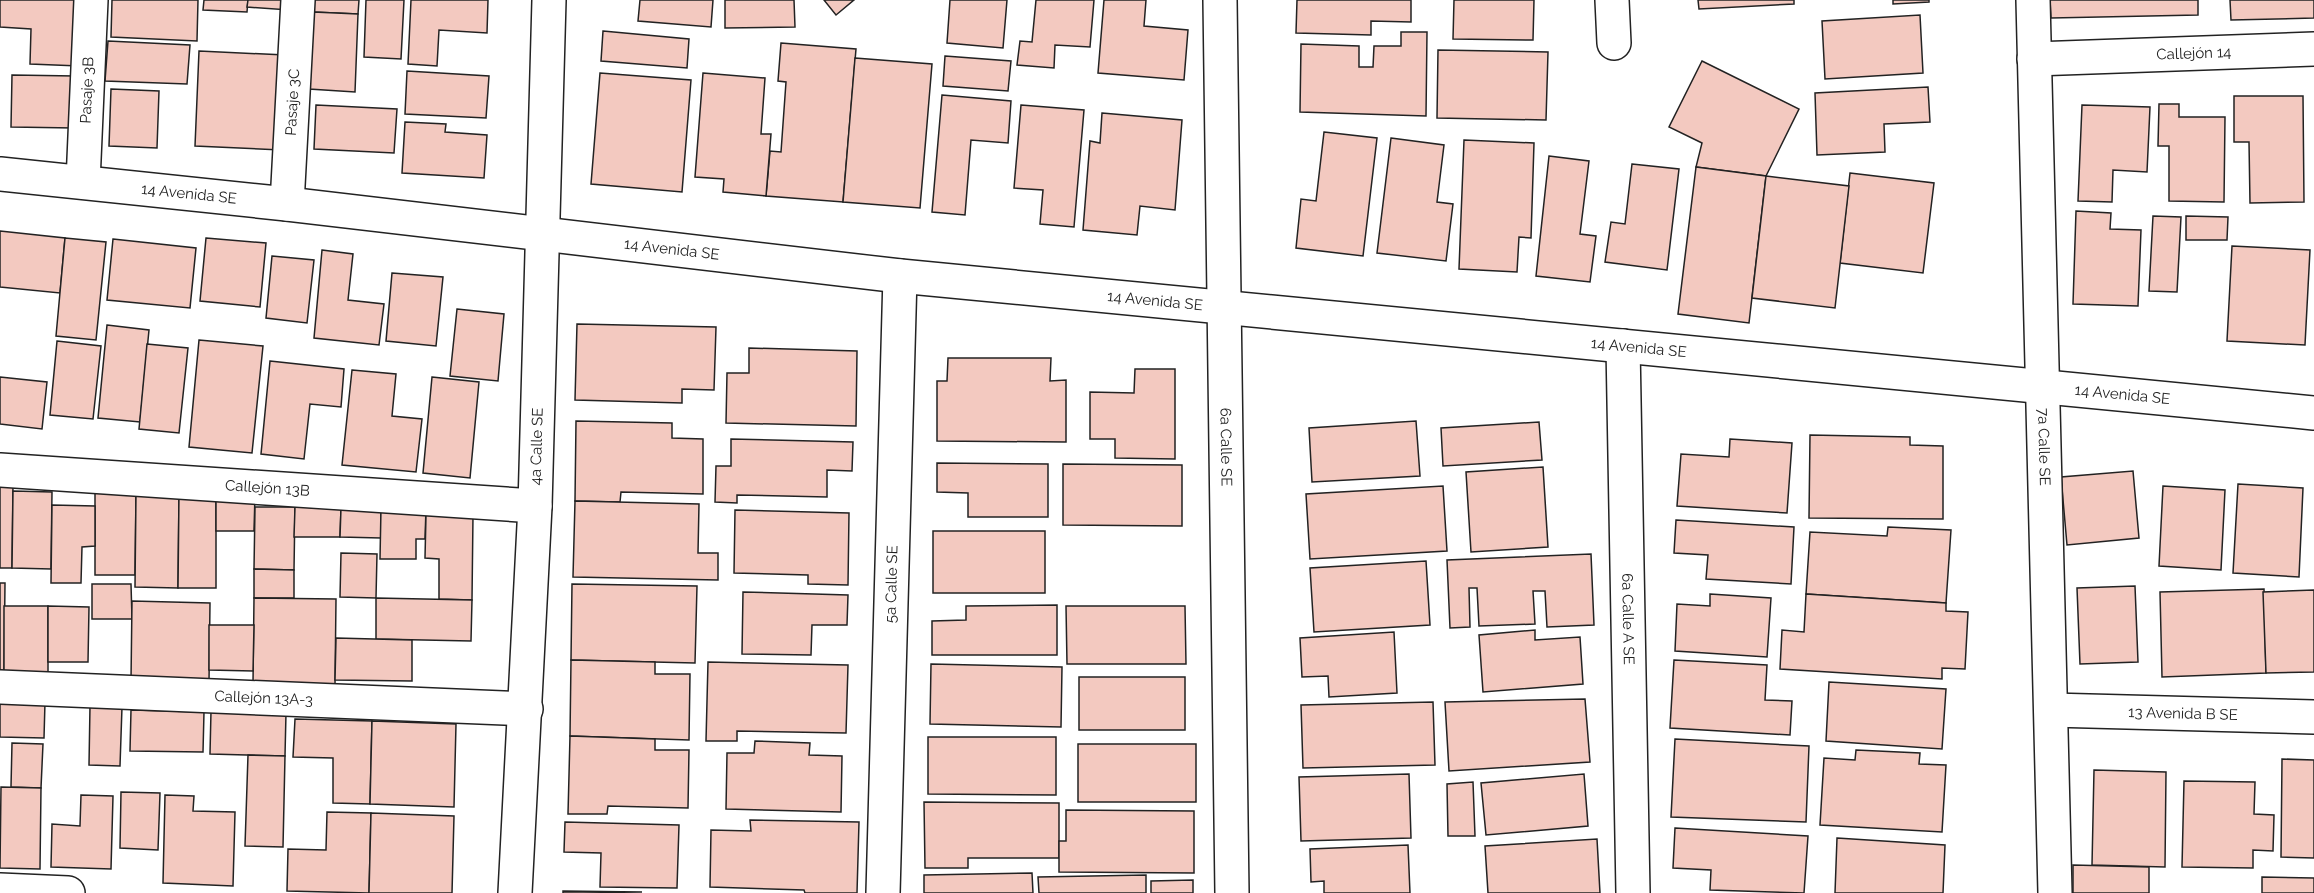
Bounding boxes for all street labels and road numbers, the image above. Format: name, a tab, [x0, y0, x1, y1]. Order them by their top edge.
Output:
street label: Callejón 14	[2156, 43, 2232, 64]
street label: Pasaje 3B	[77, 56, 98, 124]
street label: Pasaje 3C	[282, 68, 303, 136]
street label: 14 Avenida SE	[140, 180, 238, 208]
street label: 14 Avenida SE	[623, 235, 720, 264]
street label: 14 Avenida SE	[1106, 287, 1204, 314]
street label: 14 Avenida SE	[1590, 334, 1687, 361]
street label: 14 Avenida SE	[2074, 381, 2171, 408]
street label: 4a Calle SE	[527, 407, 547, 486]
street label: 6a Calle SE	[1216, 408, 1236, 486]
street label: 7a Calle SE	[2034, 408, 2054, 486]
street label: Callejón 13B	[224, 476, 310, 500]
street label: 5a Calle SE	[881, 545, 902, 623]
street label: 6a Calle A SE	[1618, 573, 1638, 665]
street label: Callejón 13A-3	[214, 687, 313, 709]
street label: 13 Avenida B SE	[2128, 703, 2238, 724]

